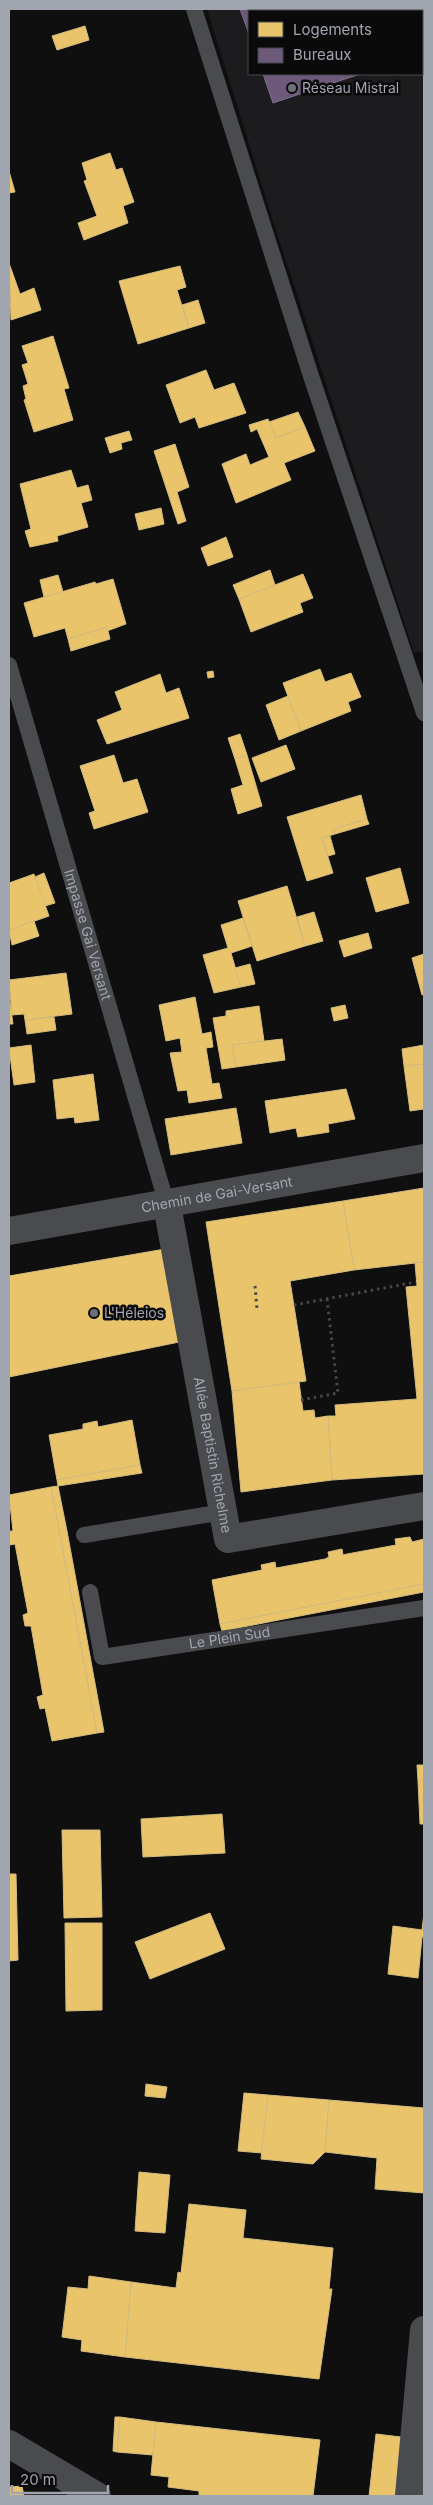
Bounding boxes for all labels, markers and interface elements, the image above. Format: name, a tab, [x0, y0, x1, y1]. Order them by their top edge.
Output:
legend	[248, 10, 423, 75]
text: Logements	[293, 20, 372, 39]
text: Bureaux	[293, 45, 351, 64]
place label: Réseau Mistral	[302, 79, 399, 96]
marker: Réseau Mistral	[286, 82, 298, 94]
street label: Impasse Gai Versant	[61, 867, 116, 1002]
street label: Chemin de Gai-Versant	[140, 1172, 294, 1216]
place label: L'Héleios	[104, 1304, 164, 1321]
marker: L'Héleios	[88, 1307, 100, 1319]
street label: Allée Baptistin Richelme	[191, 1375, 236, 1534]
street label: Le Plein Sud	[188, 1623, 271, 1652]
scale bar	[12, 2462, 109, 2494]
text: 20 m	[20, 2470, 56, 2489]

